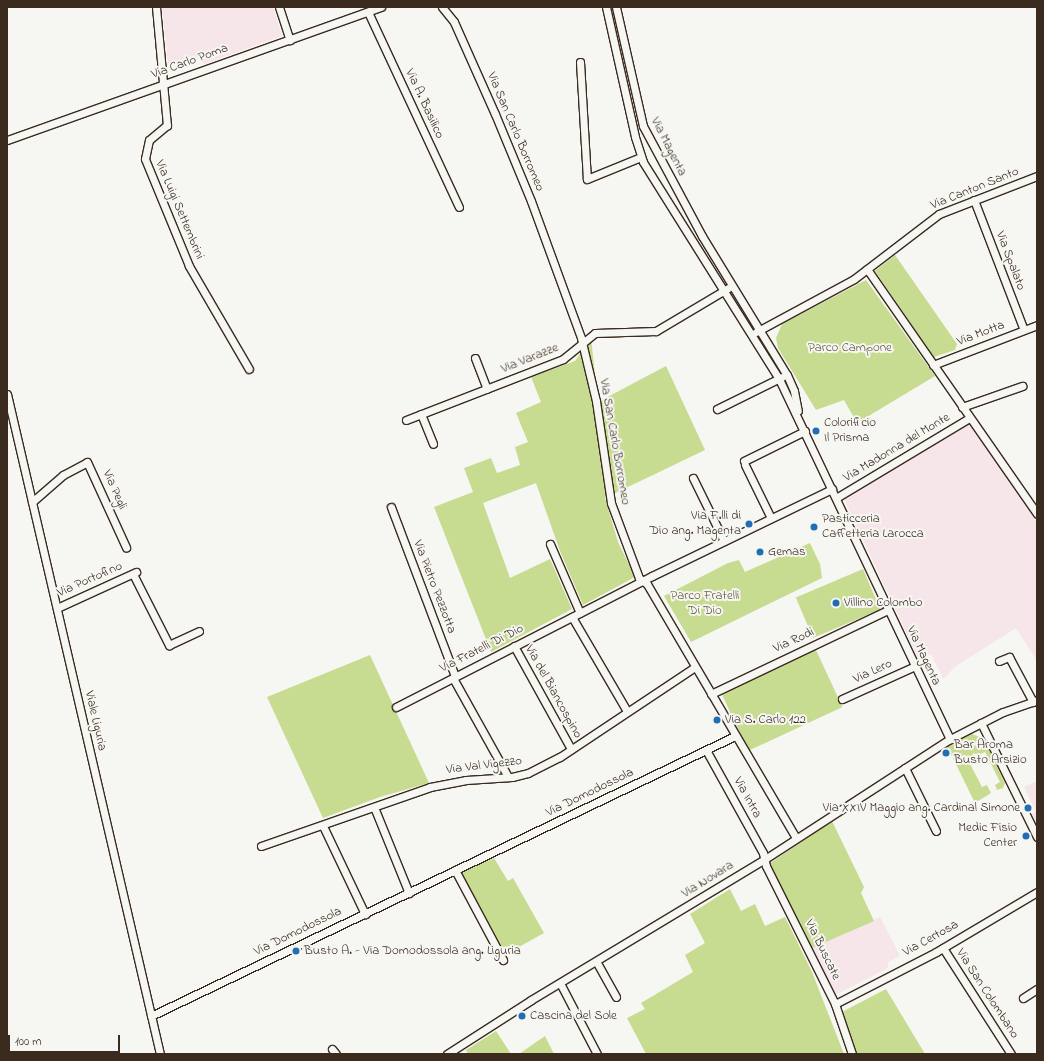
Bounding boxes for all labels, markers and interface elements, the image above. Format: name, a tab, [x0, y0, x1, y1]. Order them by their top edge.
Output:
street label: Via Carlo Poma	[150, 41, 230, 83]
street label: Via A. Basilico	[401, 67, 447, 141]
street label: Via San Carlo Borromeo	[483, 70, 547, 194]
street label: Via Magenta	[647, 115, 689, 179]
street label: Via Luigi Settembrini	[151, 158, 207, 262]
street label: Via Canton Santo	[929, 164, 1021, 214]
street label: Via Spalato	[992, 229, 1028, 293]
street label: Via Motta	[955, 318, 1007, 350]
street label: Via Varazze	[499, 340, 561, 378]
park label: Parco Campone	[808, 340, 892, 356]
street label: Via San Carlo Borromeo	[595, 378, 633, 506]
street label: Via Madonna del Monte	[841, 410, 953, 486]
place label: Colorificio Il Prisma	[824, 416, 876, 447]
marker: Colorificio Il Prisma	[811, 426, 821, 436]
street label: Via Pegli	[98, 468, 130, 512]
place label: Via F.lli di Dio ang. Magenta	[650, 509, 741, 540]
place label: Pasticceria Caffetteria Larocca	[822, 512, 924, 543]
marker: Via F.lli di Dio ang. Magenta	[744, 519, 754, 529]
marker: Pasticceria Caffetteria Larocca	[809, 522, 819, 532]
street label: Via Pietro Pezzotta	[409, 538, 459, 636]
place label: Gemas	[768, 544, 806, 560]
marker: Gemas	[755, 547, 765, 557]
street label: Via Portofino	[55, 559, 125, 601]
park label: Parco Fratelli Di Dio	[671, 589, 739, 620]
place label: Villino Colombo	[844, 595, 922, 611]
marker: Villino Colombo	[831, 598, 841, 608]
street label: Via Fratelli Di Dio	[438, 621, 526, 677]
street label: Via Magenta	[902, 624, 944, 688]
street label: Via Rodi	[771, 625, 817, 657]
street label: Via del Biancospino	[521, 643, 585, 741]
street label: Via Lero	[851, 656, 895, 688]
street label: Viale Liguria	[81, 689, 109, 753]
place label: Via S. Carlo 122	[725, 712, 806, 728]
marker: Via S. Carlo 122	[712, 715, 722, 725]
place label: Bar Aroma Busto Arsizio	[954, 738, 1027, 769]
marker: Bar Aroma Busto Arsizio	[941, 748, 951, 758]
street label: Via Val Vigezzo	[445, 754, 523, 778]
street label: Via Domodossola	[544, 765, 636, 821]
street label: Via Intra	[729, 775, 765, 821]
place label: Via XXIV Maggio ang. Cardinal Simone	[823, 800, 1020, 816]
marker: Via XXIV Maggio ang. Cardinal Simone	[1023, 803, 1033, 813]
place label: Medic Fisio Center	[958, 821, 1017, 852]
marker: Medic Fisio Center	[1020, 830, 1032, 842]
street label: Via Novara	[679, 858, 737, 902]
street label: Via Domodossola	[252, 904, 344, 960]
street label: Via Buscate	[801, 917, 843, 983]
street label: Via Certosa	[900, 917, 962, 961]
place label: Busto A. - Via Domodossola ang. Liguria	[304, 943, 521, 959]
marker: Busto A. - Via Domodossola ang. Liguria	[291, 946, 301, 956]
street label: Via San Colombano	[952, 946, 1022, 1042]
place label: Cascina del Sole	[530, 1008, 617, 1024]
marker: Cascina del Sole	[517, 1011, 527, 1021]
scale bar	[10, 1027, 122, 1053]
text: 100 m	[15, 1033, 42, 1051]

